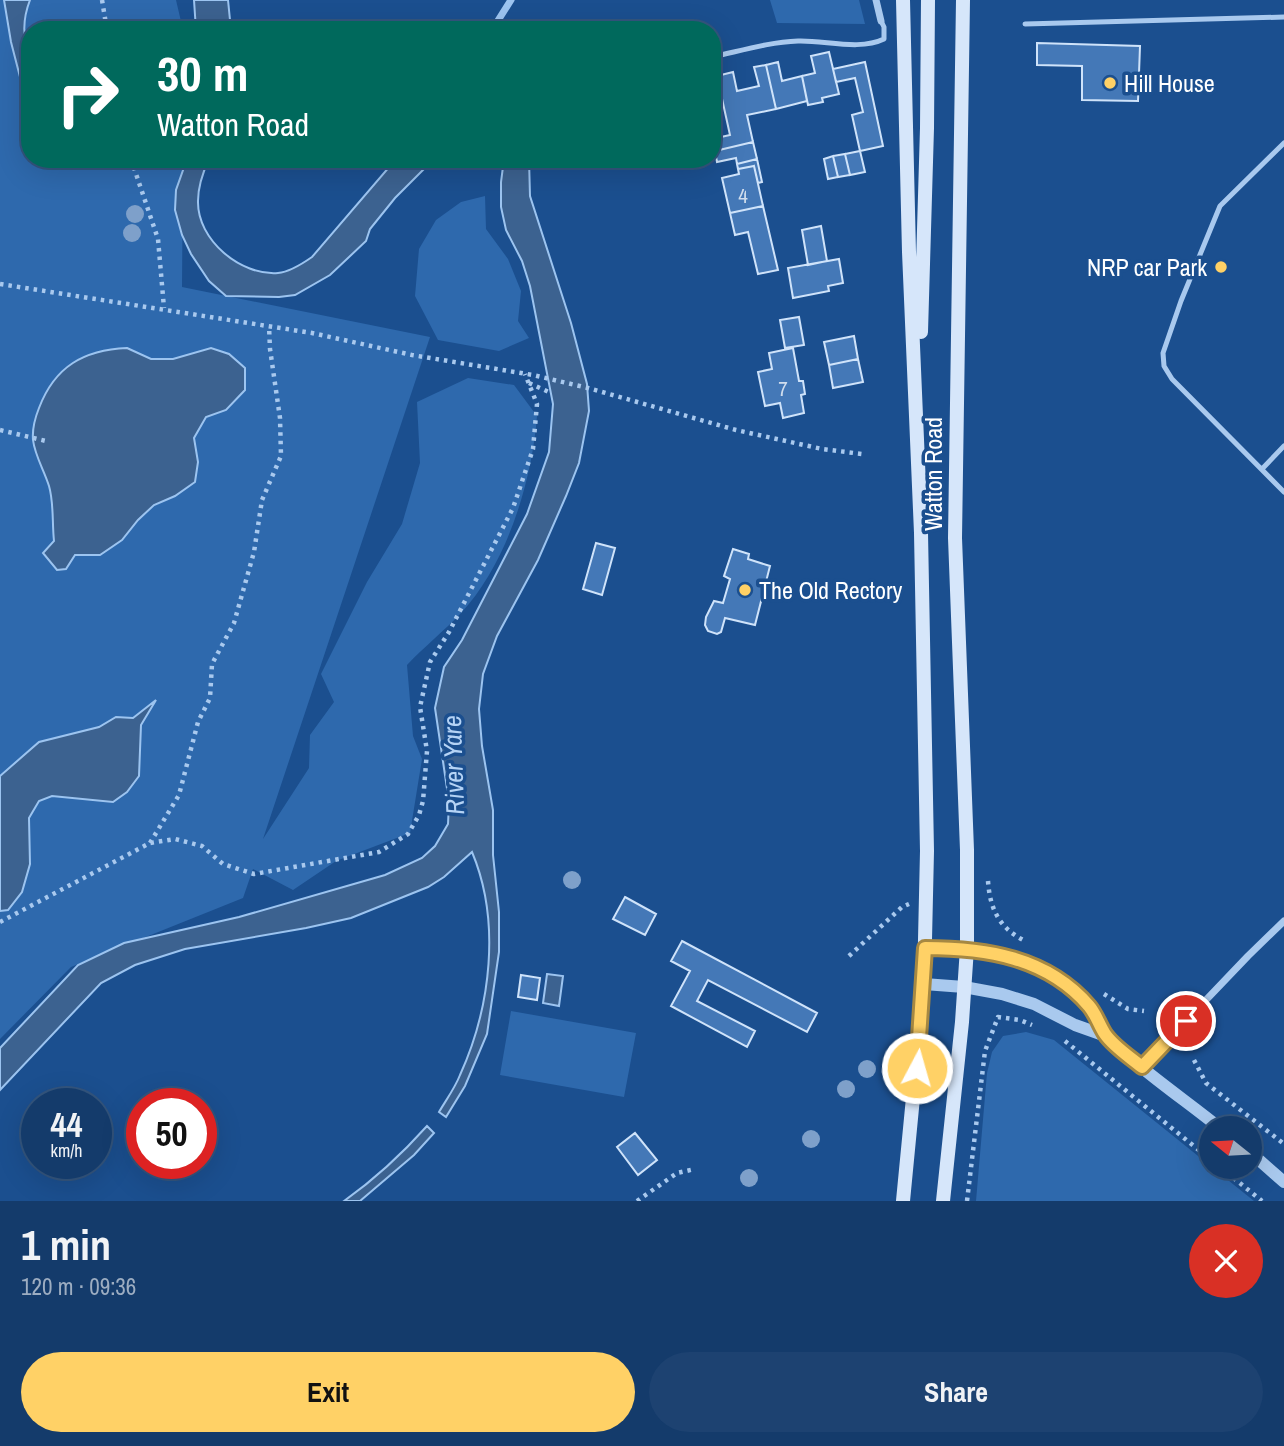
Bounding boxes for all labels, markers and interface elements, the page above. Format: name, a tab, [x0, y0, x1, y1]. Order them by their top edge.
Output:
text: 30 m	[157, 40, 249, 106]
icon: right	[42, 49, 133, 140]
place label: Hill House	[1124, 67, 1215, 99]
marker: Hill House	[1102, 75, 1118, 91]
text: Watton Road	[157, 103, 309, 146]
house number: 4	[738, 181, 748, 210]
place label: NRP car Park	[1087, 251, 1207, 283]
marker: NRP car Park	[1213, 259, 1229, 275]
house number: 7	[778, 374, 788, 403]
street label: Watton Road	[917, 417, 949, 531]
place label: The Old Rectory	[759, 574, 902, 606]
marker: The Old Rectory	[737, 582, 753, 598]
water label: River Yare	[434, 715, 472, 815]
pin	[1156, 991, 1216, 1051]
icon: arrive	[1167, 1002, 1205, 1040]
position arrow	[880, 1031, 954, 1105]
speed limit sign: 50	[126, 1088, 217, 1179]
text: 44	[51, 1101, 82, 1148]
north arrow	[1199, 1116, 1262, 1180]
map controls	[1199, 1116, 1262, 1179]
text: km/h	[51, 1138, 83, 1163]
text: 1 min	[21, 1217, 111, 1273]
button: close	[1189, 1224, 1263, 1298]
text: 120 m · 09:36	[21, 1271, 136, 1302]
button: Exit	[21, 1352, 635, 1432]
button: Share	[649, 1352, 1263, 1432]

